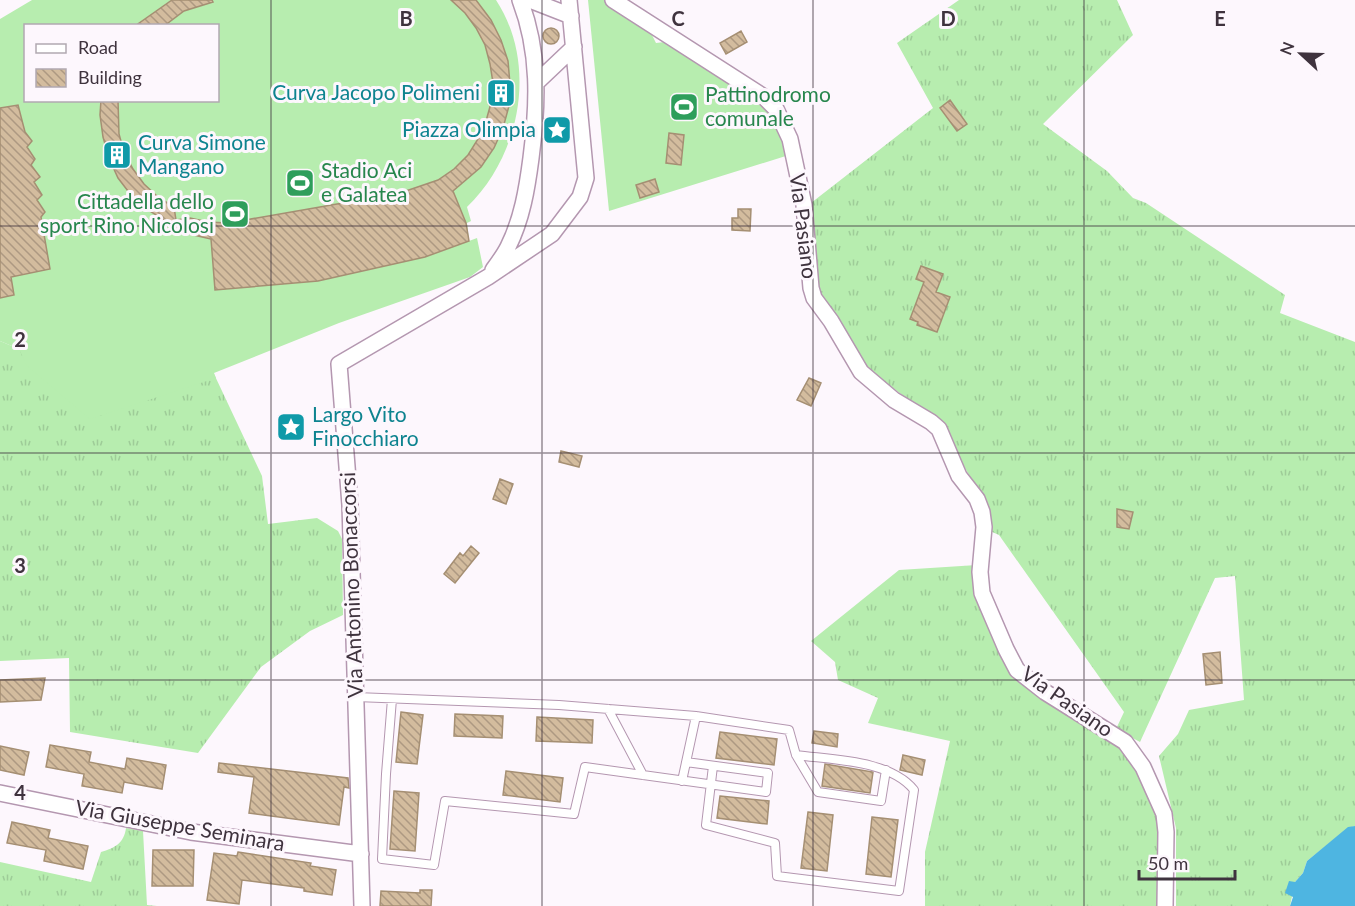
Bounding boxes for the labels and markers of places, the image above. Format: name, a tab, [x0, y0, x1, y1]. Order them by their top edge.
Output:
building icon: Curva Jacopo Polimeni	[485, 77, 517, 109]
place label: Curva Jacopo Polimeni	[272, 79, 480, 104]
place label: Pattinodromo comunale	[705, 81, 831, 130]
sports icon: Pattinodromo comunale	[668, 91, 700, 123]
place icon: Piazza Olimpia	[541, 114, 573, 146]
place label: Piazza Olimpia	[402, 116, 536, 141]
place label: Curva Simone Mangano	[138, 129, 266, 178]
building icon: Curva Simone Mangano	[101, 139, 133, 171]
place label: Stadio Aci e Galatea	[321, 157, 412, 206]
sports icon: Stadio Aci e Galatea	[284, 167, 316, 199]
place label: Cittadella dello sport Rino Nicolosi	[40, 188, 214, 237]
sports icon: Cittadella dello sport Rino Nicolosi	[219, 198, 251, 230]
place label: Largo Vito Finocchiaro	[312, 401, 419, 450]
place icon: Largo Vito Finocchiaro	[275, 411, 307, 443]

